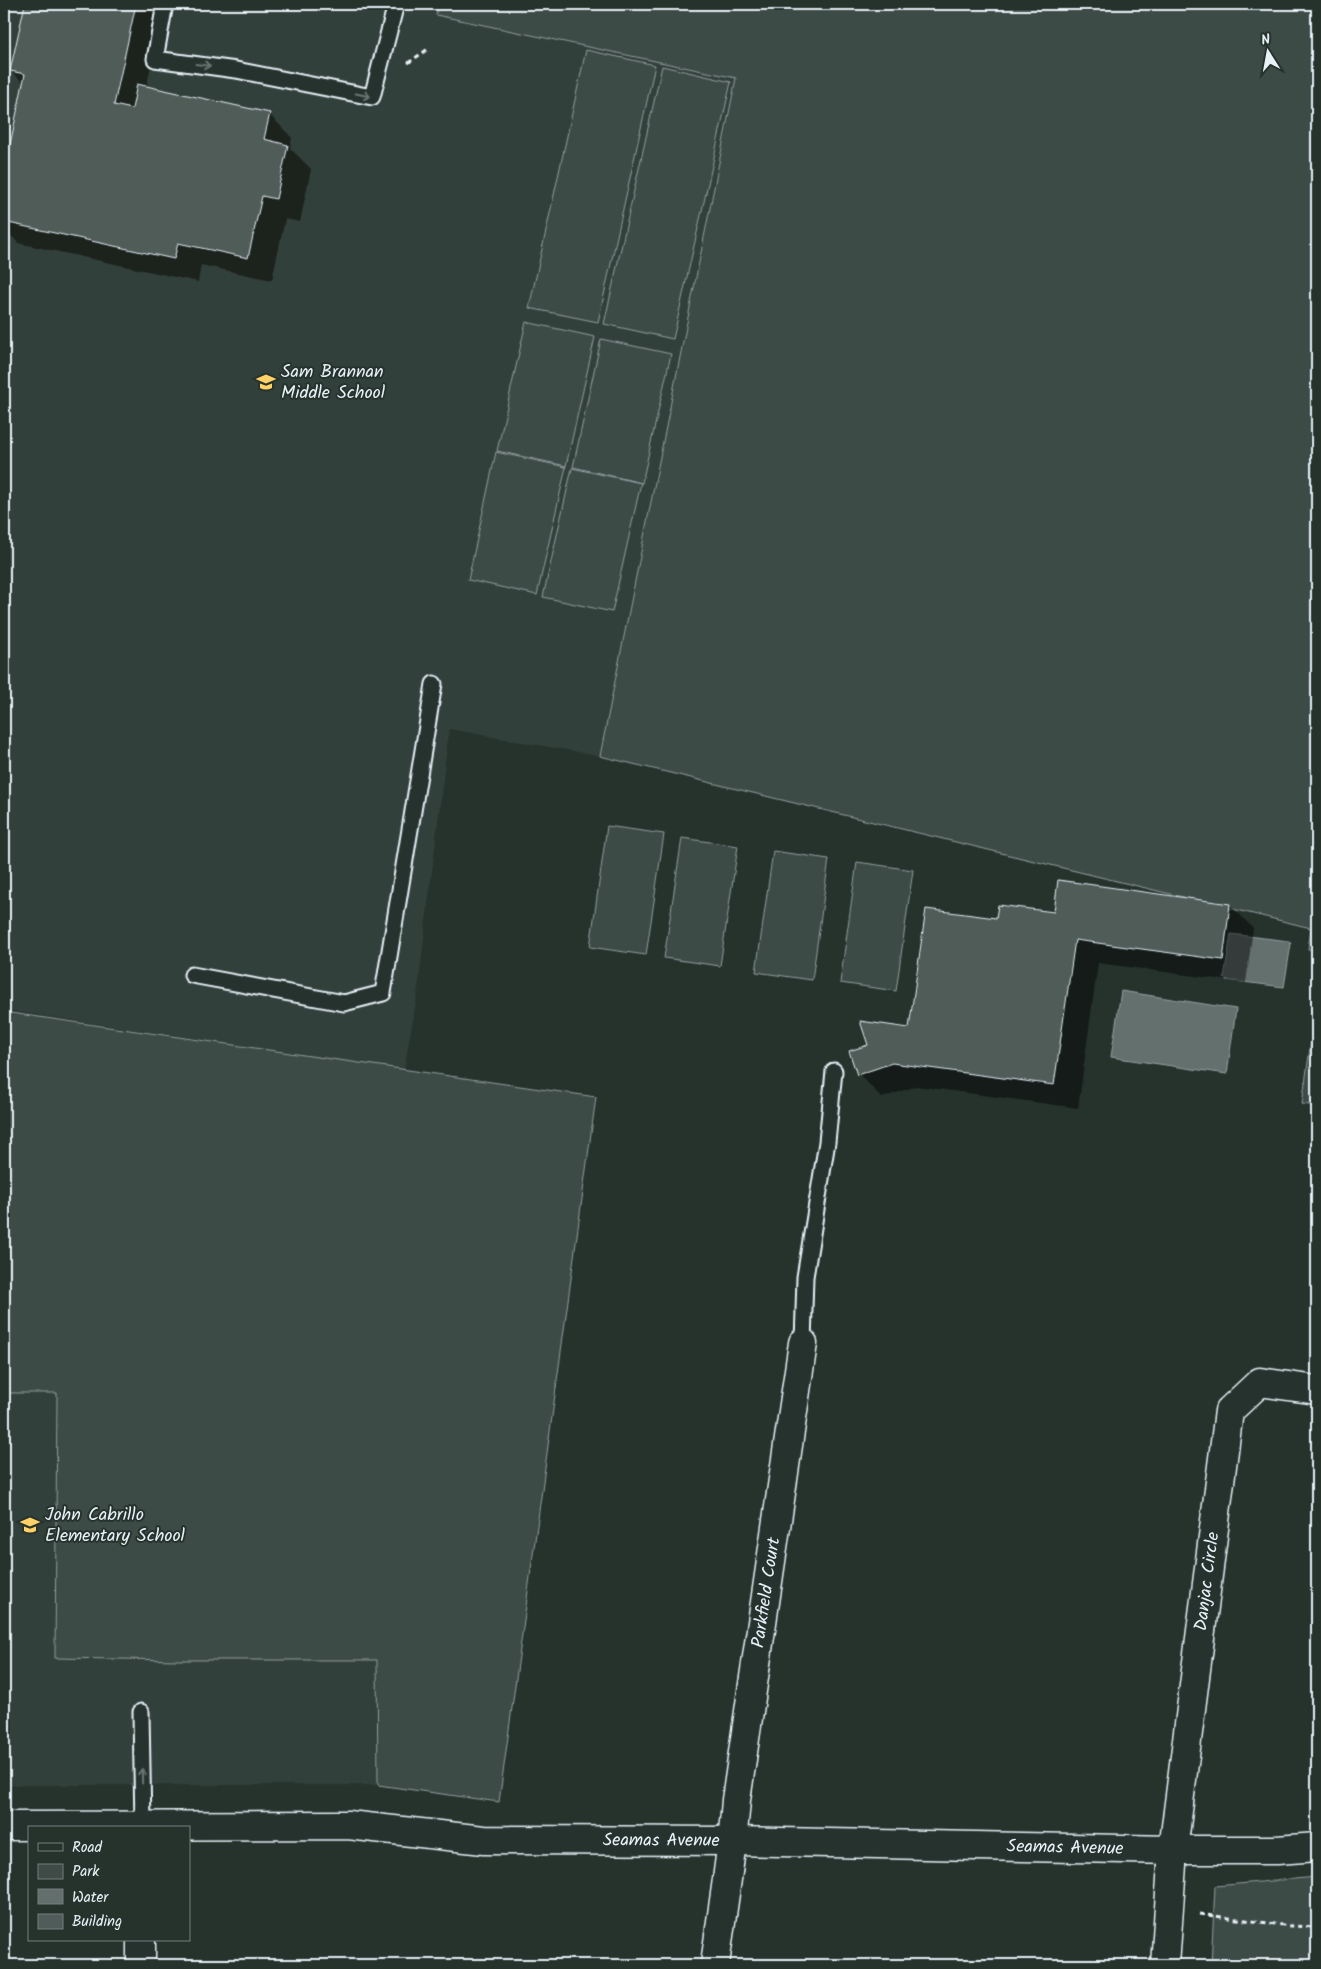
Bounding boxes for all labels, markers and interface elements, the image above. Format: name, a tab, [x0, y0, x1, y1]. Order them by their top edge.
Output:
north arrow	[1244, 28, 1294, 78]
text: N	[1259, 29, 1272, 52]
one-way arrow	[195, 60, 211, 70]
one-way arrow	[355, 91, 371, 101]
place label: Sam Brannan Middle School	[281, 358, 386, 408]
school or university icon: Sam Brannan Middle School	[255, 371, 277, 393]
place label: John Cabrillo Elementary School	[45, 1501, 186, 1551]
school or university icon: John Cabrillo Elementary School	[19, 1514, 41, 1536]
street label: Danjac Circle	[1187, 1530, 1228, 1633]
street label: Parkfield Court	[744, 1534, 789, 1650]
one-way arrow	[137, 1768, 147, 1784]
legend	[28, 1826, 190, 1942]
street label: Seamas Avenue	[603, 1826, 720, 1855]
street label: Seamas Avenue	[1006, 1832, 1124, 1863]
text: Road	[72, 1836, 103, 1860]
text: Park	[72, 1860, 100, 1884]
text: Water	[72, 1886, 109, 1910]
text: Building	[72, 1910, 122, 1934]

